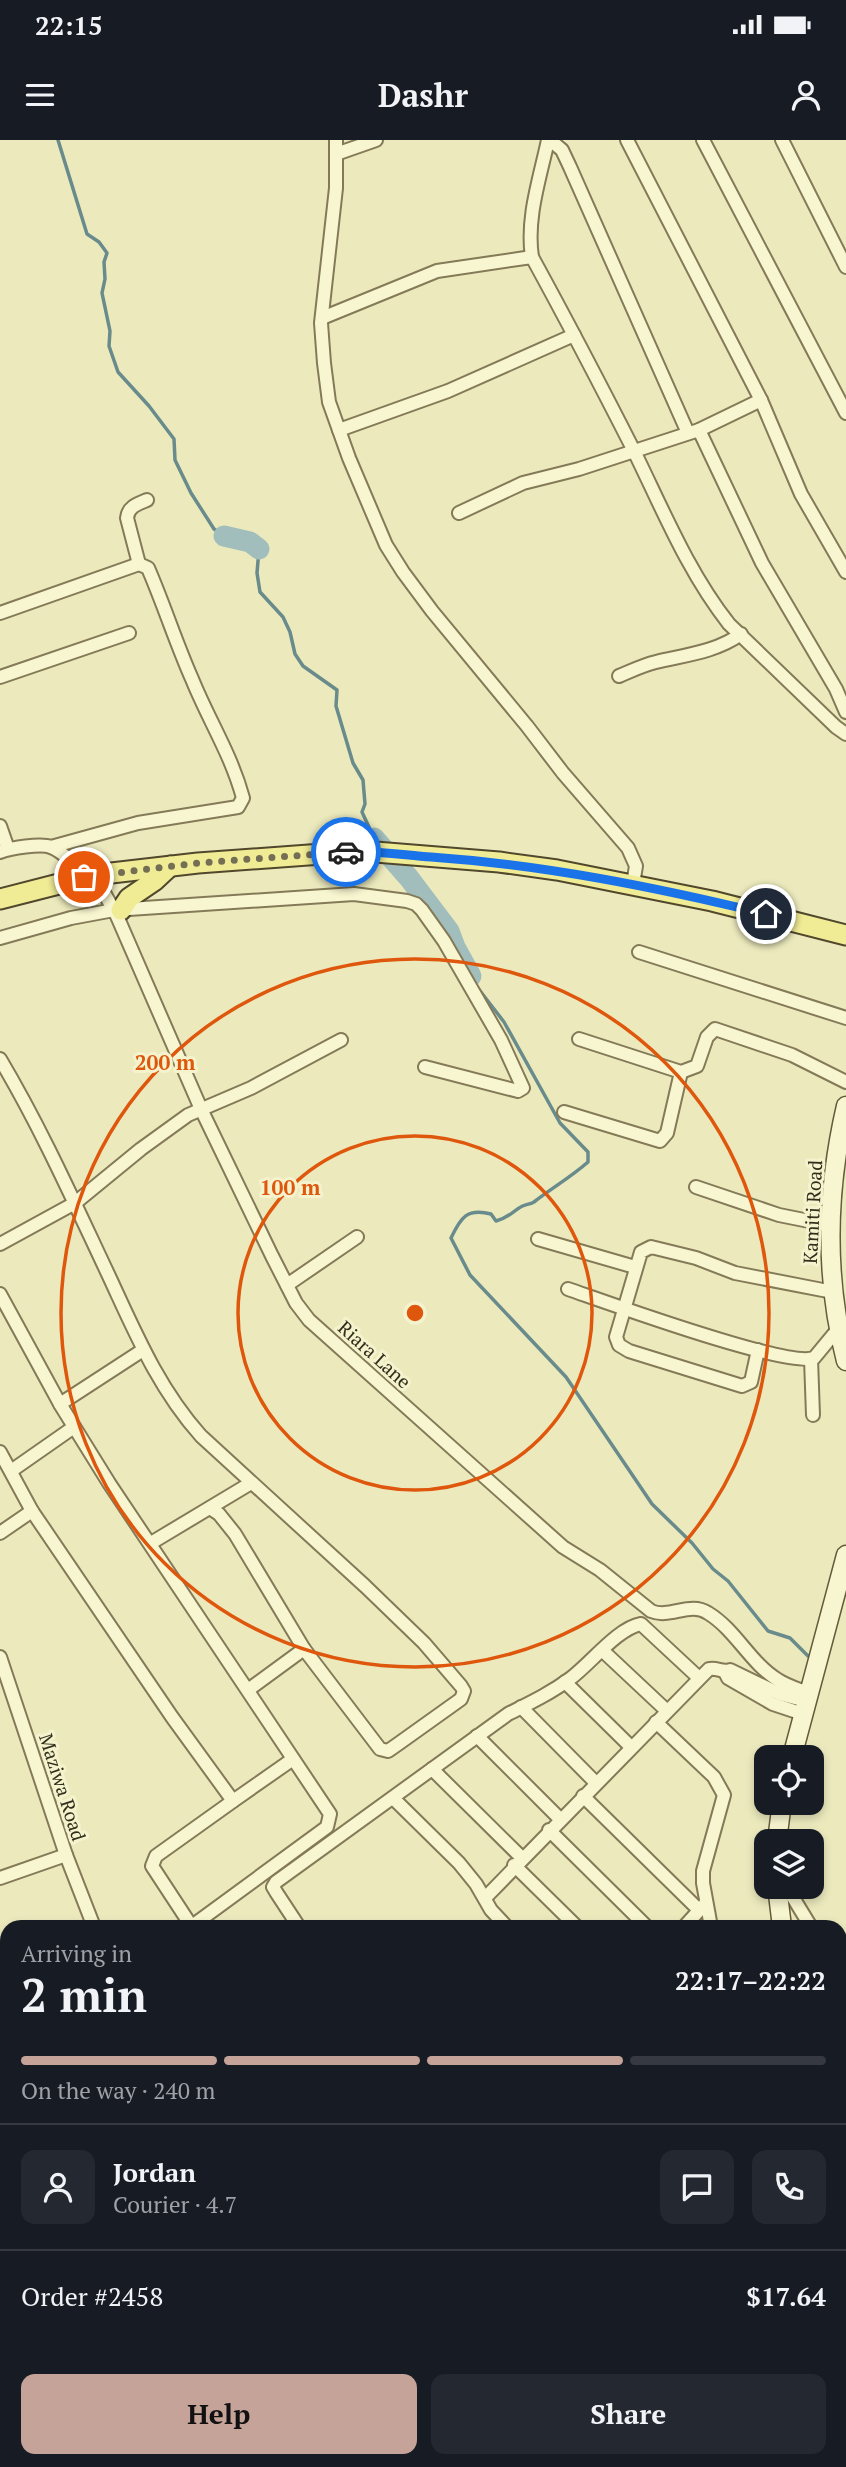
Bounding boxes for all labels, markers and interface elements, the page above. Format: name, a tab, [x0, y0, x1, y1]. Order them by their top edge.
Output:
text: 22:15	[35, 8, 103, 42]
text: Dashr	[378, 74, 468, 116]
icon: menu	[21, 76, 59, 114]
icon: person	[787, 76, 825, 114]
courier	[311, 817, 381, 887]
icon: car	[327, 833, 365, 871]
pin	[54, 847, 114, 907]
icon: bag	[65, 858, 103, 896]
pin	[736, 884, 796, 944]
icon: home	[747, 895, 785, 933]
text: 200 m	[135, 1048, 196, 1076]
street label: Kamiti Road	[797, 1159, 827, 1264]
text: 100 m	[260, 1173, 321, 1201]
centre of rings	[403, 1301, 427, 1325]
street label: Riara Lane	[333, 1315, 417, 1393]
street label: Maziwa Road	[34, 1730, 92, 1844]
map controls	[754, 1745, 824, 1899]
button: locate	[754, 1745, 824, 1815]
button: layers	[754, 1829, 824, 1899]
text: Arriving in	[21, 1938, 132, 1969]
text: 22:17–22:22	[675, 1963, 826, 1997]
text: 2 min	[21, 1964, 147, 2025]
text: On the way · 240 m	[21, 2075, 215, 2106]
button: person	[21, 2150, 95, 2224]
button: chat	[660, 2150, 734, 2224]
button: phone	[752, 2150, 826, 2224]
text: Jordan	[113, 2155, 196, 2189]
text: Courier · 4.7	[113, 2189, 237, 2220]
text: Order #2458	[21, 2279, 163, 2313]
text: $17.64	[746, 2279, 826, 2313]
button: Help	[21, 2374, 417, 2454]
button: Share	[431, 2374, 826, 2454]

